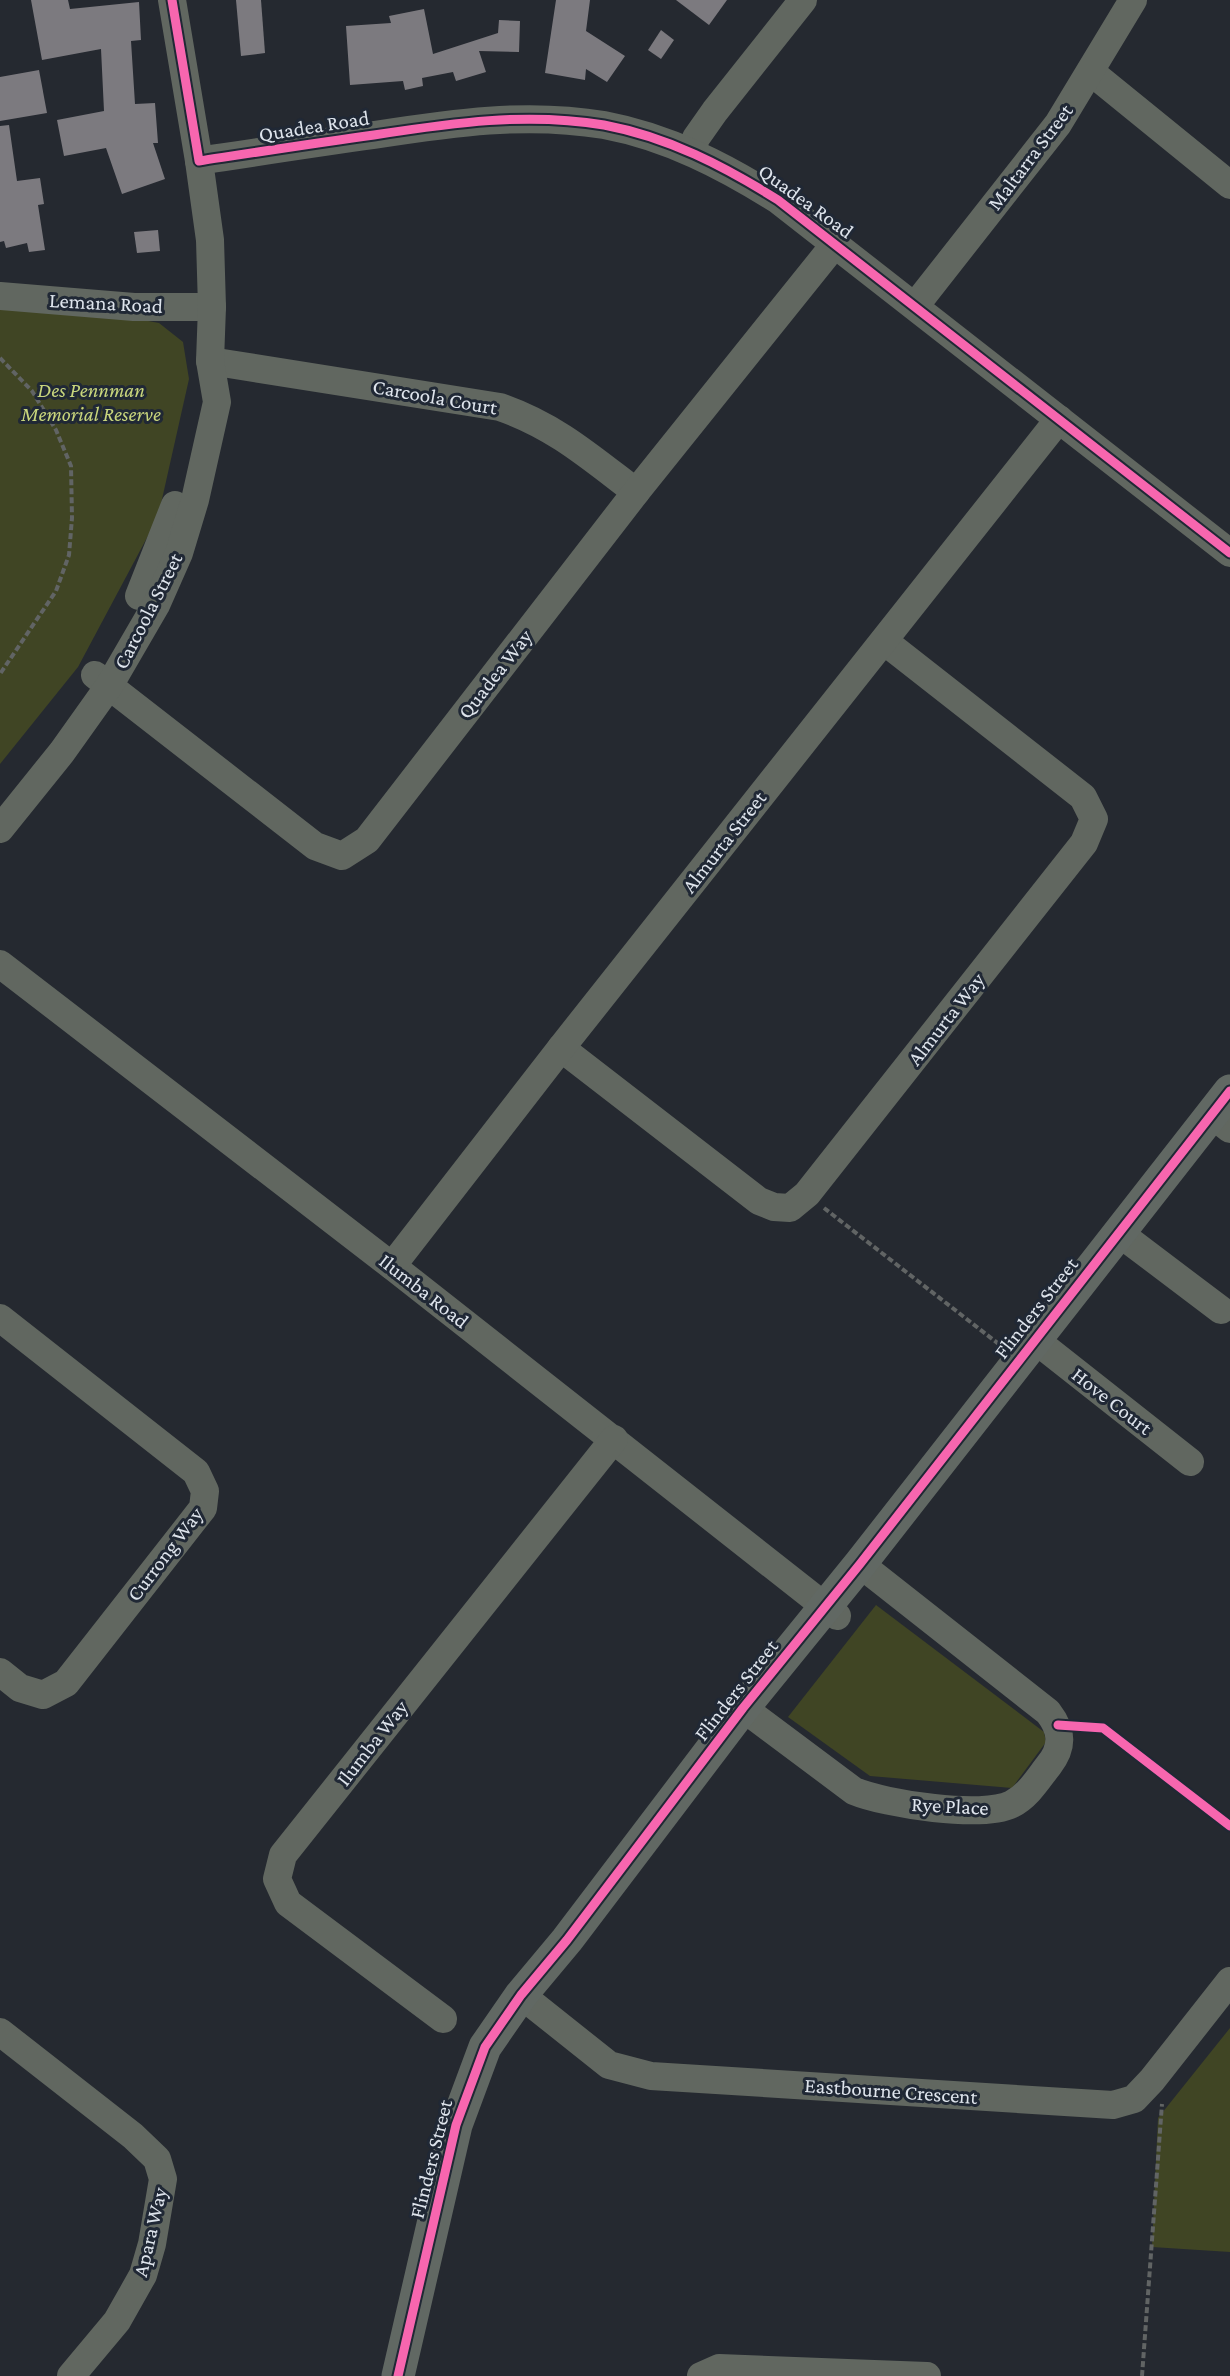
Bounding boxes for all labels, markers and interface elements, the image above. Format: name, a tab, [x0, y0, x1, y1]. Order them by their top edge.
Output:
street label: Maltarra Street	[982, 98, 1078, 215]
street label: Quadea Road	[257, 105, 371, 147]
street label: Quadea Road	[754, 159, 858, 243]
street label: Lemana Road	[49, 288, 163, 318]
street label: Carcoola Court	[371, 374, 500, 420]
park label: Des Pennman Memorial Reserve	[20, 378, 161, 426]
street label: Carcoola Street	[109, 548, 188, 673]
street label: Quadea Way	[453, 624, 537, 723]
street label: Almurta Street	[677, 785, 772, 898]
street label: Almurta Way	[902, 968, 990, 1070]
street label: Ilumba Road	[374, 1249, 474, 1333]
street label: Flinders Street	[989, 1252, 1084, 1363]
street label: Hove Court	[1067, 1362, 1158, 1440]
street label: Currong Way	[122, 1502, 208, 1606]
street label: Flinders Street	[689, 1634, 784, 1745]
street label: Ilumba Way	[331, 1695, 413, 1791]
street label: Rye Place	[911, 1792, 989, 1820]
street label: Eastbourne Crescent	[804, 2073, 979, 2109]
street label: Flinders Street	[405, 2096, 458, 2221]
street label: Apara Way	[128, 2185, 172, 2279]

